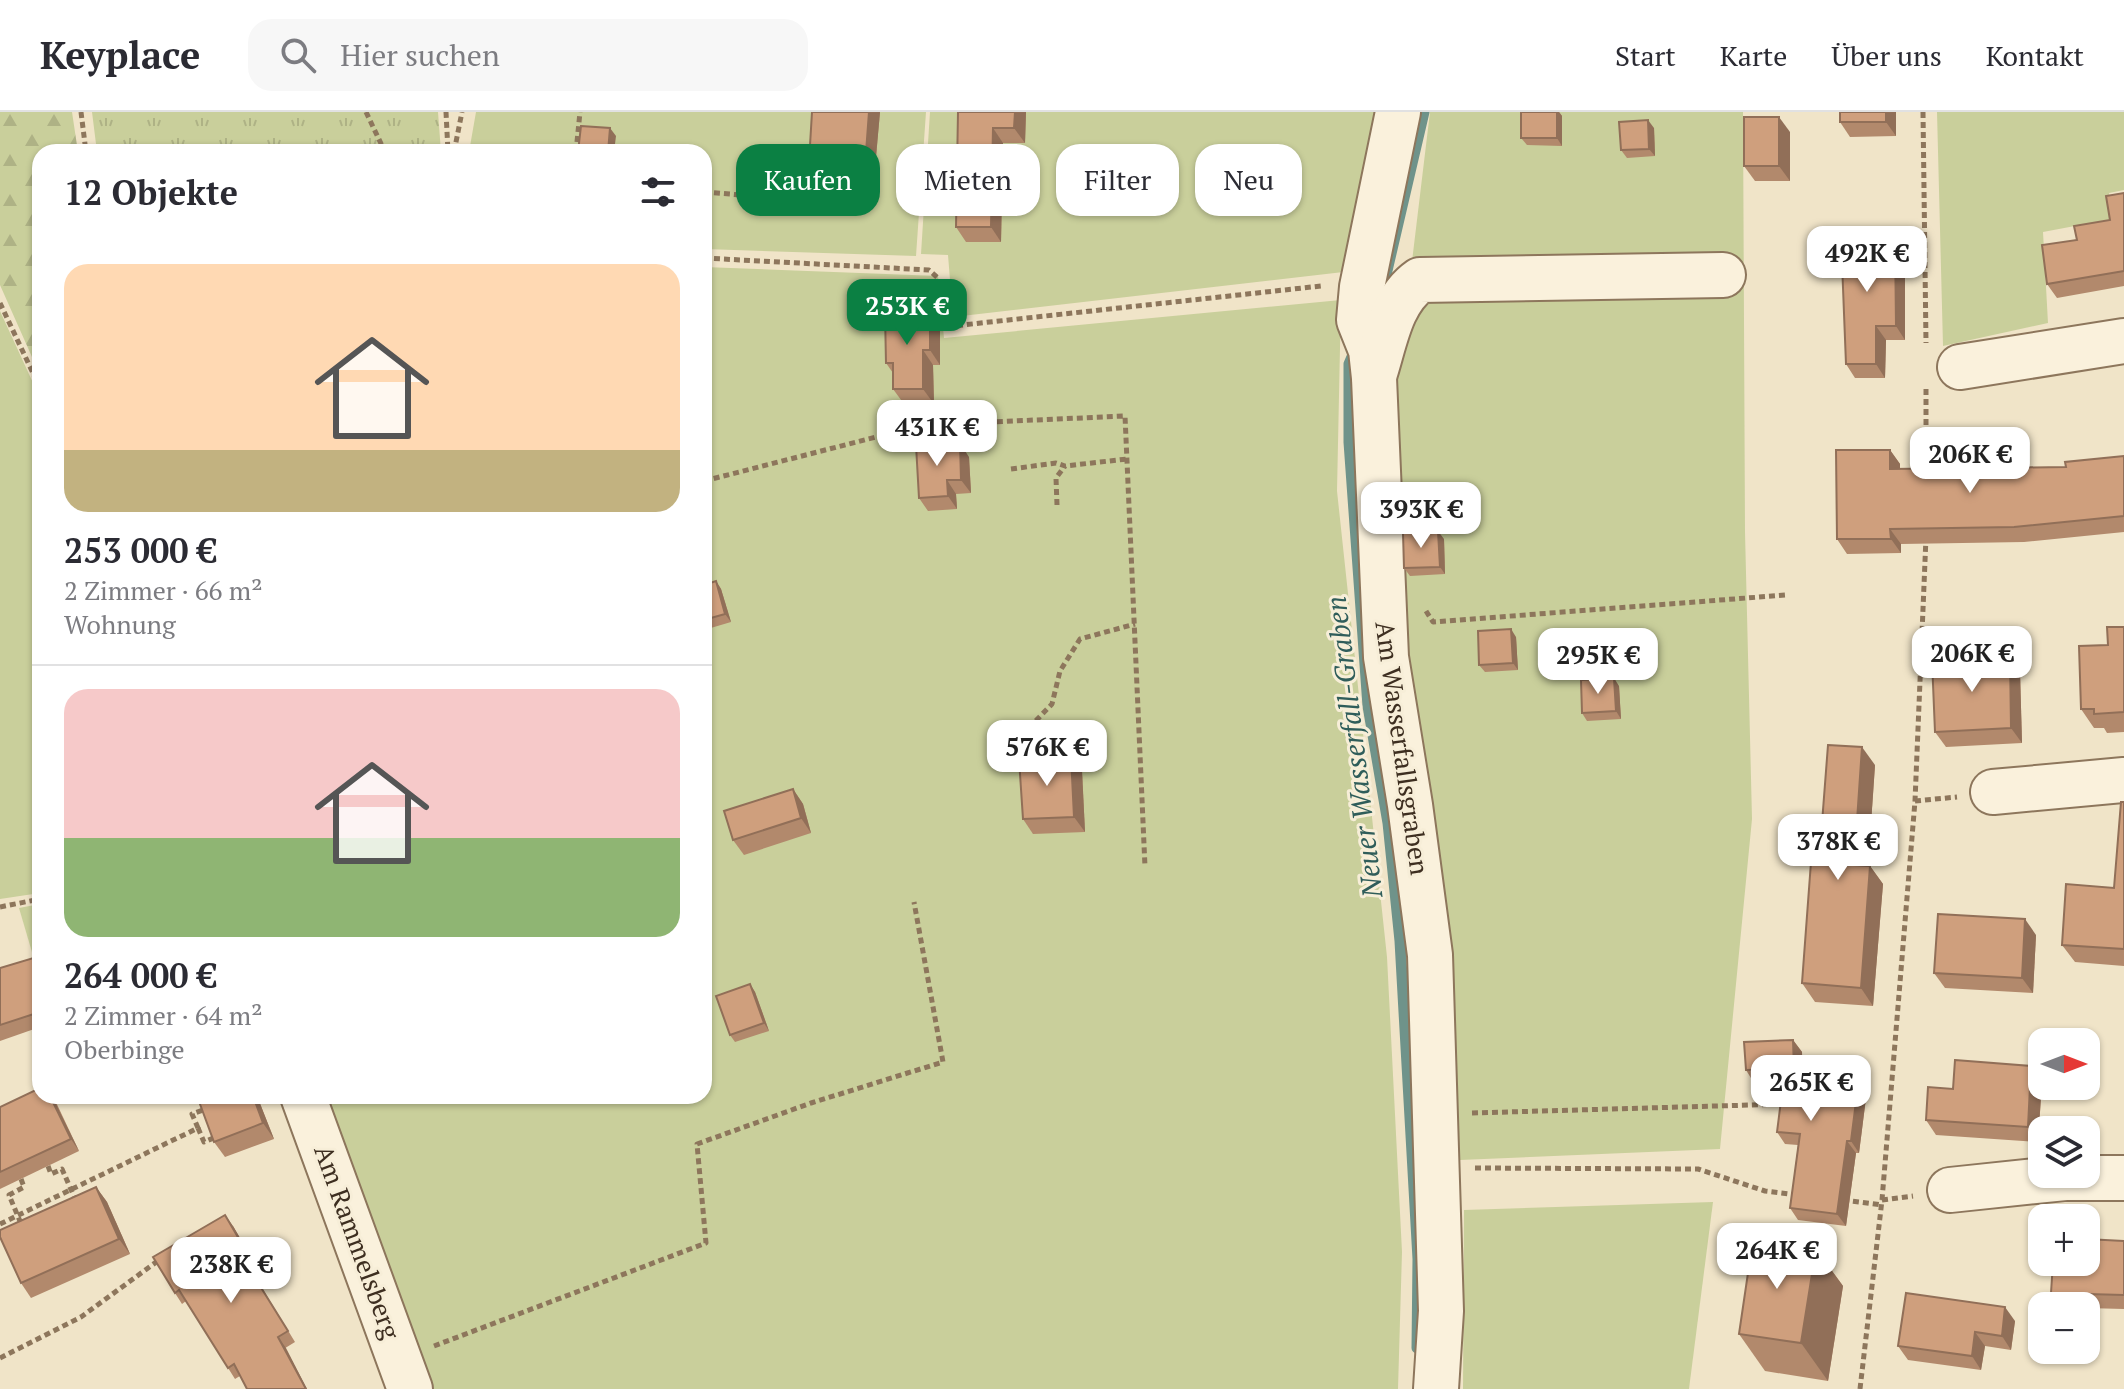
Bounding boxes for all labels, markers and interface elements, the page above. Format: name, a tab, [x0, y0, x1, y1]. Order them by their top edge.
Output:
search box	[248, 19, 808, 91]
text: Keyplace	[40, 30, 200, 80]
icon: search	[276, 33, 320, 77]
text: Hier suchen	[340, 35, 500, 75]
text: Start	[1615, 37, 1676, 74]
text: Karte	[1720, 37, 1787, 74]
text: Über uns	[1831, 37, 1942, 74]
text: Kontakt	[1986, 37, 2084, 74]
chip: Kaufen	[736, 144, 880, 216]
chip: Mieten	[896, 144, 1040, 216]
chip: Filter	[1056, 144, 1179, 216]
chip: Neu	[1195, 144, 1302, 216]
text: 12 Objekte	[64, 170, 238, 215]
icon: filters	[636, 170, 680, 214]
pin: 492K €	[1802, 226, 1932, 294]
text: 492K €	[1825, 235, 1909, 269]
pin: 253K €	[842, 279, 972, 347]
text: 253K €	[865, 288, 949, 322]
icon: home	[300, 316, 444, 460]
pin: 431K €	[872, 400, 1002, 468]
text: 431K €	[895, 409, 979, 443]
pin: 206K €	[1905, 427, 2035, 495]
text: 206K €	[1928, 436, 2012, 470]
pin: 393K €	[1356, 482, 1486, 550]
text: 393K €	[1379, 491, 1463, 525]
text: 253 000 €	[64, 528, 217, 573]
text: 2 Zimmer · 66 m²	[64, 573, 262, 607]
water label: Neuer Wasserfall-Graben	[1317, 594, 1390, 901]
text: Wohnung	[64, 607, 176, 641]
street label: Am Wasserfallsgraben	[1368, 619, 1438, 877]
pin: 206K €	[1907, 626, 2037, 694]
pin: 295K €	[1533, 628, 1663, 696]
text: 206K €	[1930, 635, 2014, 669]
text: 295K €	[1556, 637, 1640, 671]
pin: 576K €	[982, 720, 1112, 788]
text: 576K €	[1005, 729, 1089, 763]
icon: home	[300, 741, 444, 885]
pin: 378K €	[1773, 814, 1903, 882]
text: 378K €	[1796, 823, 1880, 857]
text: 264 000 €	[64, 953, 217, 998]
text: 2 Zimmer · 64 m²	[64, 998, 262, 1032]
north arrow	[2028, 1028, 2100, 1100]
map controls	[2028, 1028, 2100, 1364]
text: Oberbinge	[64, 1032, 185, 1066]
pin: 265K €	[1746, 1055, 1876, 1123]
text: 265K €	[1769, 1064, 1853, 1098]
button: layers	[2028, 1116, 2100, 1188]
street label: Am Rammelsberg	[307, 1140, 409, 1344]
button: +	[2028, 1204, 2100, 1276]
pin: 264K €	[1712, 1223, 1842, 1291]
text: 264K €	[1735, 1232, 1819, 1266]
pin: 238K €	[166, 1237, 296, 1305]
text: 238K €	[189, 1246, 273, 1280]
button: −	[2028, 1292, 2100, 1364]

